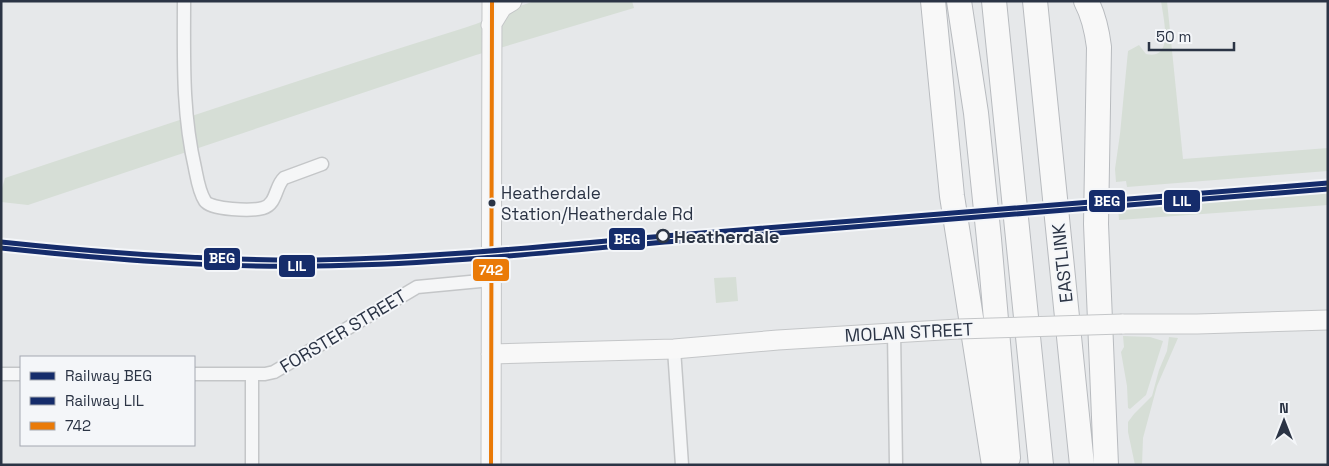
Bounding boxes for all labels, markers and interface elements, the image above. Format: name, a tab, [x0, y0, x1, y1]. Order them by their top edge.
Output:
scale bar	[1149, 20, 1234, 52]
text: 50 m	[1156, 27, 1191, 46]
place label: Heatherdale Station/Heatherdale Rd	[501, 182, 694, 225]
line badge: BEG	[1088, 189, 1126, 213]
line badge: LIL	[1163, 189, 1201, 213]
text: BEG	[1094, 192, 1120, 210]
text: LIL	[1173, 192, 1192, 210]
marker: Heatherdale Station/Heatherdale Rd	[487, 198, 497, 208]
street label: EASTLINK	[1046, 222, 1078, 304]
place label: Heatherdale	[674, 225, 780, 248]
line badge: BEG	[608, 227, 646, 251]
marker: Heatherdale	[656, 229, 670, 243]
text: BEG	[614, 230, 640, 248]
line badge: BEG	[203, 247, 241, 271]
text: BEG	[209, 249, 235, 267]
line badge: LIL	[278, 254, 316, 278]
text: LIL	[288, 257, 307, 275]
line badge: 742	[472, 258, 510, 282]
text: 742	[479, 261, 503, 279]
street label: FORSTER STREET	[276, 284, 411, 378]
street label: MOLAN STREET	[844, 317, 974, 347]
legend	[20, 356, 195, 446]
text: Railway BEG	[65, 366, 152, 385]
text: Railway LIL	[65, 391, 144, 410]
north arrow	[1259, 396, 1309, 446]
text: N	[1279, 399, 1289, 417]
text: 742	[65, 416, 91, 435]

